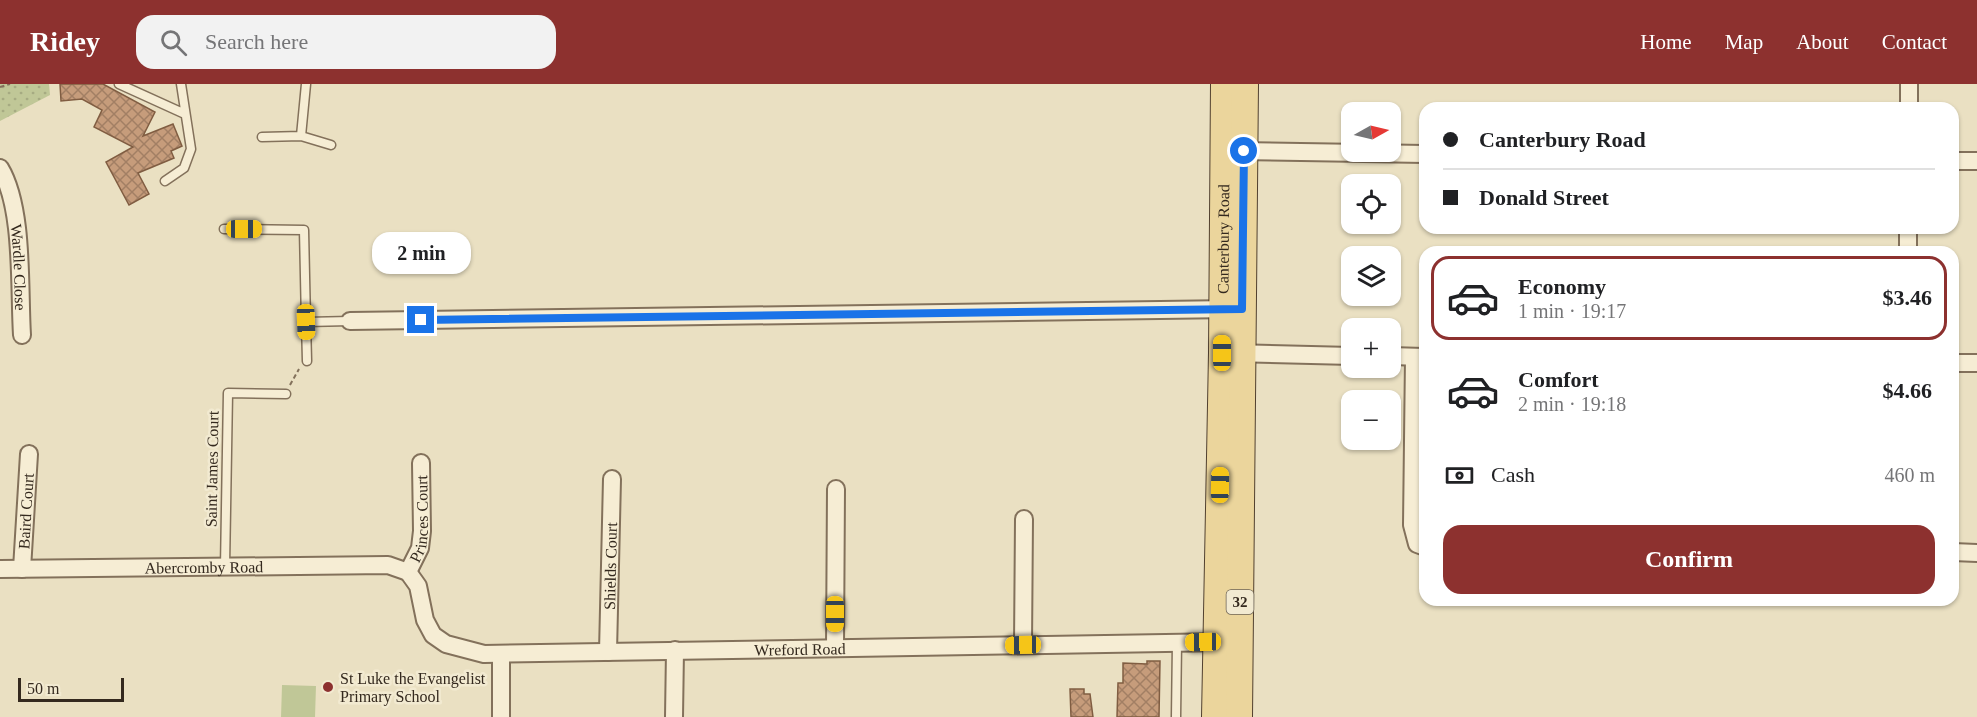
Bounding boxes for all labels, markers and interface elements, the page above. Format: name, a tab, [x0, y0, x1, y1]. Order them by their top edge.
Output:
search box	[136, 15, 556, 69]
text: Ridey	[30, 26, 100, 57]
icon: search	[157, 26, 190, 59]
text: Search here	[205, 29, 308, 54]
text: Home	[1640, 30, 1692, 54]
text: Map	[1725, 30, 1763, 54]
text: About	[1796, 30, 1849, 54]
text: Contact	[1882, 30, 1947, 54]
north arrow	[1341, 102, 1401, 162]
map controls	[1341, 102, 1401, 450]
text: Canterbury Road	[1479, 127, 1646, 152]
route start	[1230, 137, 1257, 164]
button: locate	[1341, 174, 1401, 234]
street label: Canterbury Road	[1214, 184, 1232, 294]
text: Donald Street	[1479, 185, 1609, 210]
car	[226, 220, 262, 238]
street label: Wardle Close	[8, 223, 30, 311]
callout: 2 min	[372, 233, 470, 275]
text: 2 min	[397, 242, 446, 264]
button: layers	[1341, 246, 1401, 306]
icon: car	[1446, 271, 1500, 325]
text: Economy	[1518, 274, 1606, 299]
text: $3.46	[1883, 285, 1932, 310]
text: 1 min · 19:17	[1518, 300, 1626, 322]
car	[296, 304, 316, 340]
route end	[407, 306, 434, 333]
button: +	[1341, 318, 1401, 378]
car	[1213, 335, 1231, 371]
icon: car	[1446, 364, 1500, 418]
text: Comfort	[1518, 367, 1599, 392]
text: $4.66	[1883, 378, 1932, 403]
button: −	[1341, 390, 1401, 450]
text: 2 min · 19:18	[1518, 393, 1626, 415]
street label: Saint James Court	[202, 410, 222, 527]
icon: cash	[1443, 459, 1476, 492]
text: Cash	[1491, 462, 1535, 487]
text: 460 m	[1884, 464, 1935, 486]
car	[1211, 467, 1229, 503]
street label: Baird Court	[15, 472, 36, 550]
street label: Princes Court	[406, 474, 431, 565]
street label: Shields Court	[600, 521, 620, 610]
button: Confirm	[1443, 525, 1935, 594]
street label: Abercromby Road	[145, 558, 263, 576]
road number: 32	[1226, 590, 1254, 614]
car	[826, 596, 844, 632]
car	[1185, 633, 1221, 651]
car	[1005, 636, 1041, 654]
street label: Wreford Road	[754, 640, 846, 658]
place label: St Luke the Evangelist Primary School	[340, 670, 486, 706]
scale bar	[18, 675, 124, 702]
text: 50 m	[27, 680, 59, 697]
marker: St Luke the Evangelist Primary School	[321, 680, 335, 694]

